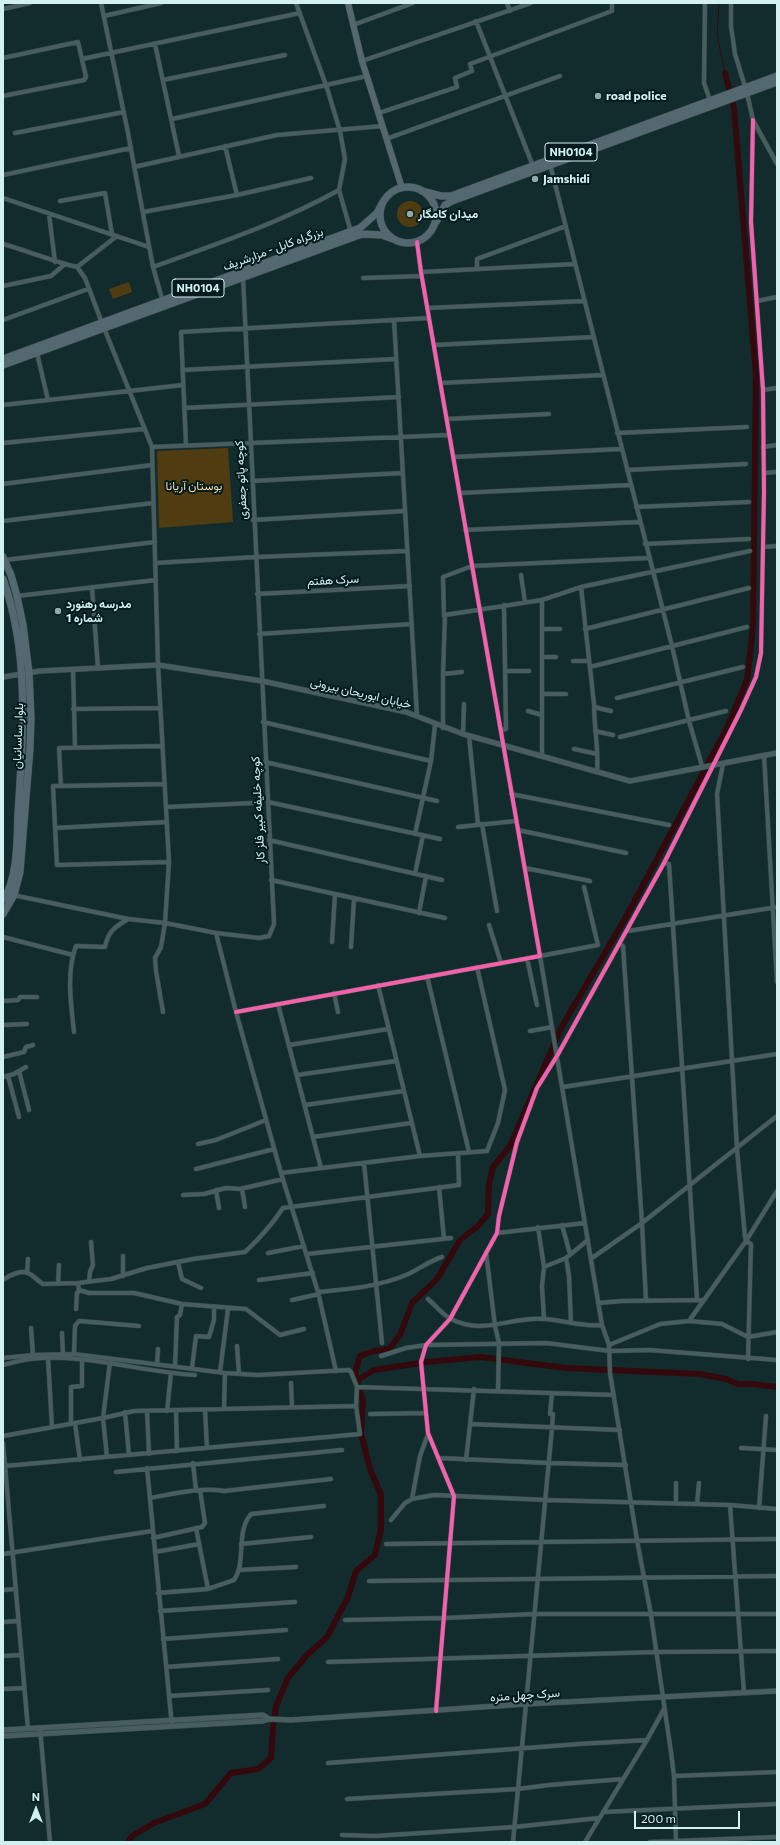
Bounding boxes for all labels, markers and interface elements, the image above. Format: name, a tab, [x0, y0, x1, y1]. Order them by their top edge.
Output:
place label: road police	[606, 89, 667, 103]
marker: road police	[593, 91, 603, 101]
road number: NH0104	[545, 143, 597, 161]
place label: Jamshidi	[543, 172, 590, 186]
marker: Jamshidi	[530, 174, 540, 184]
place label: میدان کامگار	[418, 207, 478, 221]
marker: میدان کامگار	[405, 209, 415, 219]
street label: بزرگراه کابل - مزارشریف	[221, 224, 325, 274]
road number: NH0104	[172, 279, 224, 297]
street label: کوچه پاتو جعفری	[232, 440, 250, 520]
park label: بوستان آریانا	[166, 479, 222, 493]
street label: سرک هفتم	[307, 571, 359, 589]
place label: مدرسه رهنورد شماره 1	[66, 597, 131, 625]
marker: مدرسه رهنورد شماره 1	[53, 606, 63, 616]
street label: خیابان ابوریحان بیرونی	[309, 674, 413, 712]
street label: بلوار ساسانیان	[10, 703, 26, 769]
street label: کوچه خلیفه کبیر فلز کار	[248, 756, 268, 864]
street label: سرک چهل متره	[490, 1685, 560, 1705]
north arrow	[16, 1789, 56, 1829]
text: N	[32, 1790, 40, 1803]
scale bar	[636, 1803, 742, 1829]
text: 200 m	[641, 1811, 676, 1825]

